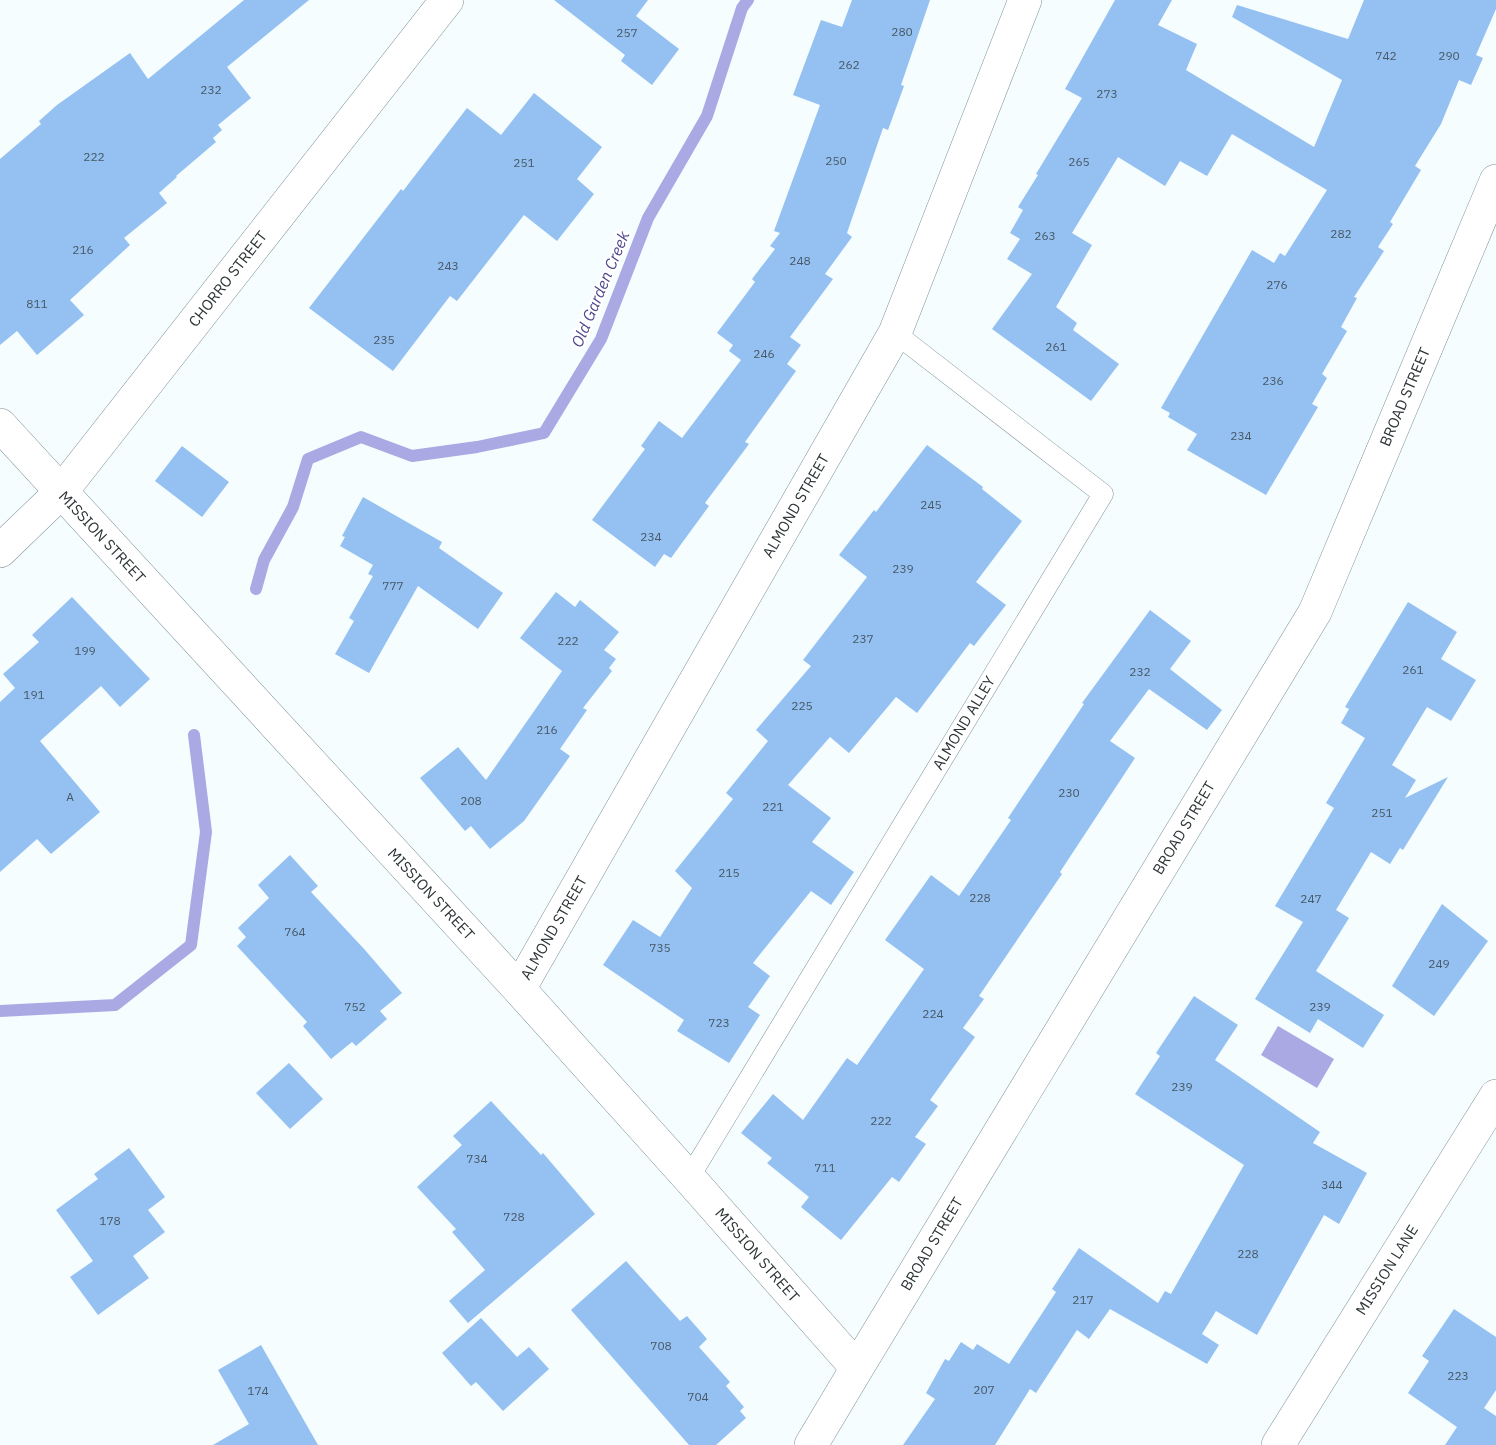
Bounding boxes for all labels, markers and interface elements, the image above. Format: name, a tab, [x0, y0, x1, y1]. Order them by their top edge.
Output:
house number: 280	[891, 24, 913, 39]
house number: 257	[616, 25, 638, 40]
house number: 742	[1375, 48, 1397, 63]
house number: 290	[1438, 48, 1460, 63]
house number: 262	[838, 57, 860, 72]
house number: 232	[200, 82, 222, 97]
house number: 273	[1096, 86, 1118, 101]
house number: 222	[83, 149, 105, 164]
house number: 250	[825, 153, 847, 168]
house number: 265	[1068, 154, 1090, 169]
house number: 251	[513, 155, 535, 170]
house number: 282	[1330, 226, 1352, 241]
street label: CHORRO STREET	[184, 227, 271, 330]
water label: Old Garden Creek	[567, 227, 634, 350]
house number: 263	[1034, 228, 1056, 243]
house number: 216	[72, 242, 94, 257]
house number: 248	[789, 253, 811, 268]
house number: 243	[437, 258, 459, 273]
house number: 276	[1266, 277, 1288, 292]
house number: 811	[26, 296, 48, 311]
house number: 235	[373, 332, 395, 347]
house number: 261	[1045, 339, 1067, 354]
street label: BROAD STREET	[1375, 344, 1434, 449]
house number: 246	[753, 346, 775, 361]
house number: 236	[1262, 373, 1284, 388]
house number: 234	[1230, 428, 1252, 443]
street label: ALMOND STREET	[758, 450, 833, 561]
street label: MISSION STREET	[55, 487, 150, 587]
house number: 245	[920, 497, 942, 512]
house number: 234	[640, 529, 662, 544]
house number: 239	[892, 561, 914, 576]
house number: 777	[382, 578, 404, 593]
house number: 237	[852, 631, 874, 646]
house number: 222	[557, 633, 579, 648]
house number: 199	[74, 643, 96, 658]
house number: 261	[1402, 662, 1424, 677]
house number: 232	[1129, 664, 1151, 679]
street label: ALMOND ALLEY	[928, 672, 999, 773]
house number: 191	[23, 687, 45, 702]
house number: 225	[791, 698, 813, 713]
house number: 216	[536, 722, 558, 737]
street label: BROAD STREET	[1148, 777, 1219, 878]
house number: 230	[1058, 785, 1080, 800]
house number: A	[66, 789, 74, 804]
house number: 208	[460, 793, 482, 808]
house number: 221	[762, 799, 784, 814]
house number: 251	[1371, 805, 1393, 820]
street label: MISSION STREET	[384, 844, 479, 944]
house number: 215	[718, 865, 740, 880]
street label: ALMOND STREET	[516, 872, 591, 983]
house number: 228	[969, 890, 991, 905]
house number: 247	[1300, 891, 1322, 906]
house number: 764	[284, 924, 306, 939]
house number: 735	[649, 940, 671, 955]
house number: 249	[1428, 956, 1450, 971]
house number: 752	[344, 999, 366, 1014]
house number: 239	[1309, 999, 1331, 1014]
house number: 224	[922, 1006, 944, 1021]
house number: 723	[708, 1015, 730, 1030]
house number: 239	[1171, 1079, 1193, 1094]
house number: 222	[870, 1113, 892, 1128]
house number: 734	[466, 1151, 488, 1166]
house number: 711	[814, 1160, 836, 1175]
house number: 344	[1321, 1177, 1343, 1192]
street label: BROAD STREET	[896, 1193, 967, 1294]
street label: MISSION STREET	[711, 1204, 804, 1306]
house number: 728	[503, 1209, 525, 1224]
house number: 178	[99, 1213, 121, 1228]
street label: MISSION LANE	[1351, 1221, 1422, 1318]
house number: 228	[1237, 1246, 1259, 1261]
house number: 217	[1072, 1292, 1094, 1307]
house number: 708	[650, 1338, 672, 1353]
house number: 223	[1447, 1368, 1469, 1383]
house number: 207	[973, 1382, 995, 1397]
house number: 174	[247, 1383, 269, 1398]
house number: 704	[687, 1389, 709, 1404]

